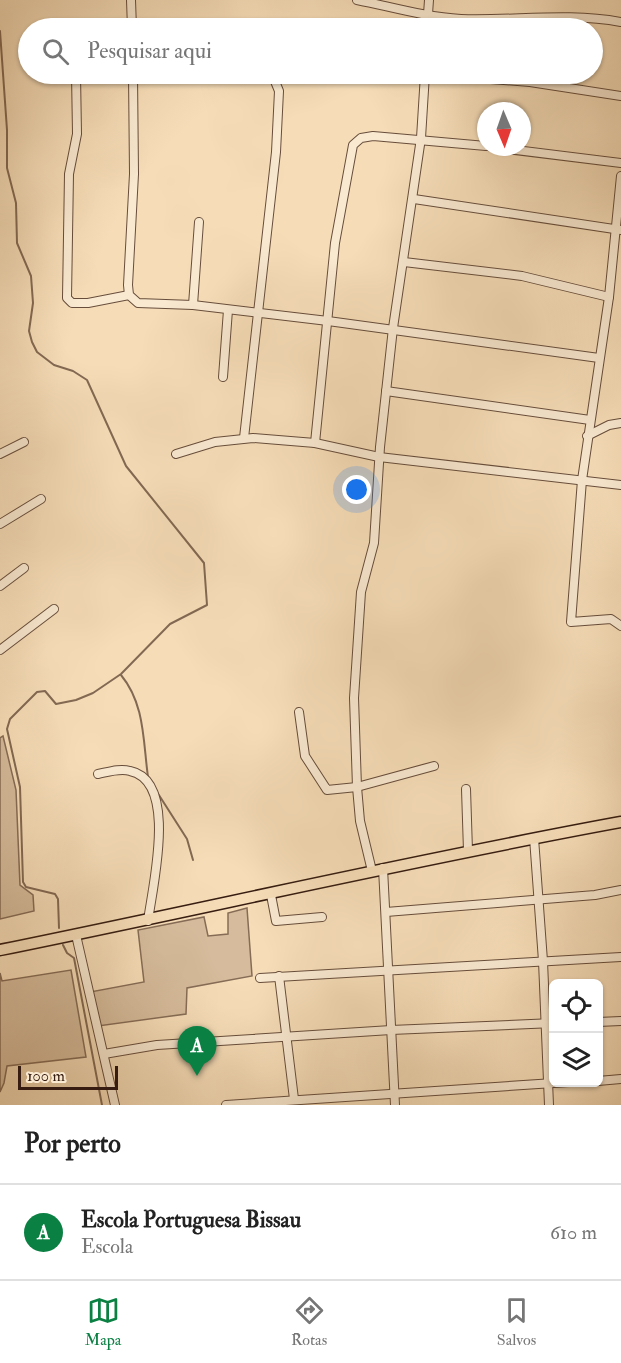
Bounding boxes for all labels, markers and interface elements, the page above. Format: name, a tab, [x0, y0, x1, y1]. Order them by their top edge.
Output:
search box	[18, 18, 603, 84]
icon: search	[39, 35, 72, 68]
text: Pesquisar aqui	[87, 37, 212, 65]
north arrow	[477, 102, 531, 156]
your location	[342, 475, 371, 504]
map controls	[549, 979, 603, 1087]
button: locate	[549, 979, 603, 1033]
pin: A	[178, 1026, 216, 1076]
button: layers	[549, 1033, 603, 1087]
scale bar	[18, 1063, 118, 1090]
text: 100 m	[27, 1066, 65, 1086]
text: Por perto	[24, 1128, 121, 1160]
text: Escola Portuguesa Bissau	[81, 1206, 301, 1234]
text: A	[37, 1220, 50, 1245]
text: 610 m	[550, 1220, 597, 1245]
text: Escola	[81, 1234, 133, 1259]
tab: Mapa	[85, 1294, 121, 1350]
tab: Rotas	[291, 1294, 327, 1350]
tab: Salvos	[497, 1294, 536, 1350]

